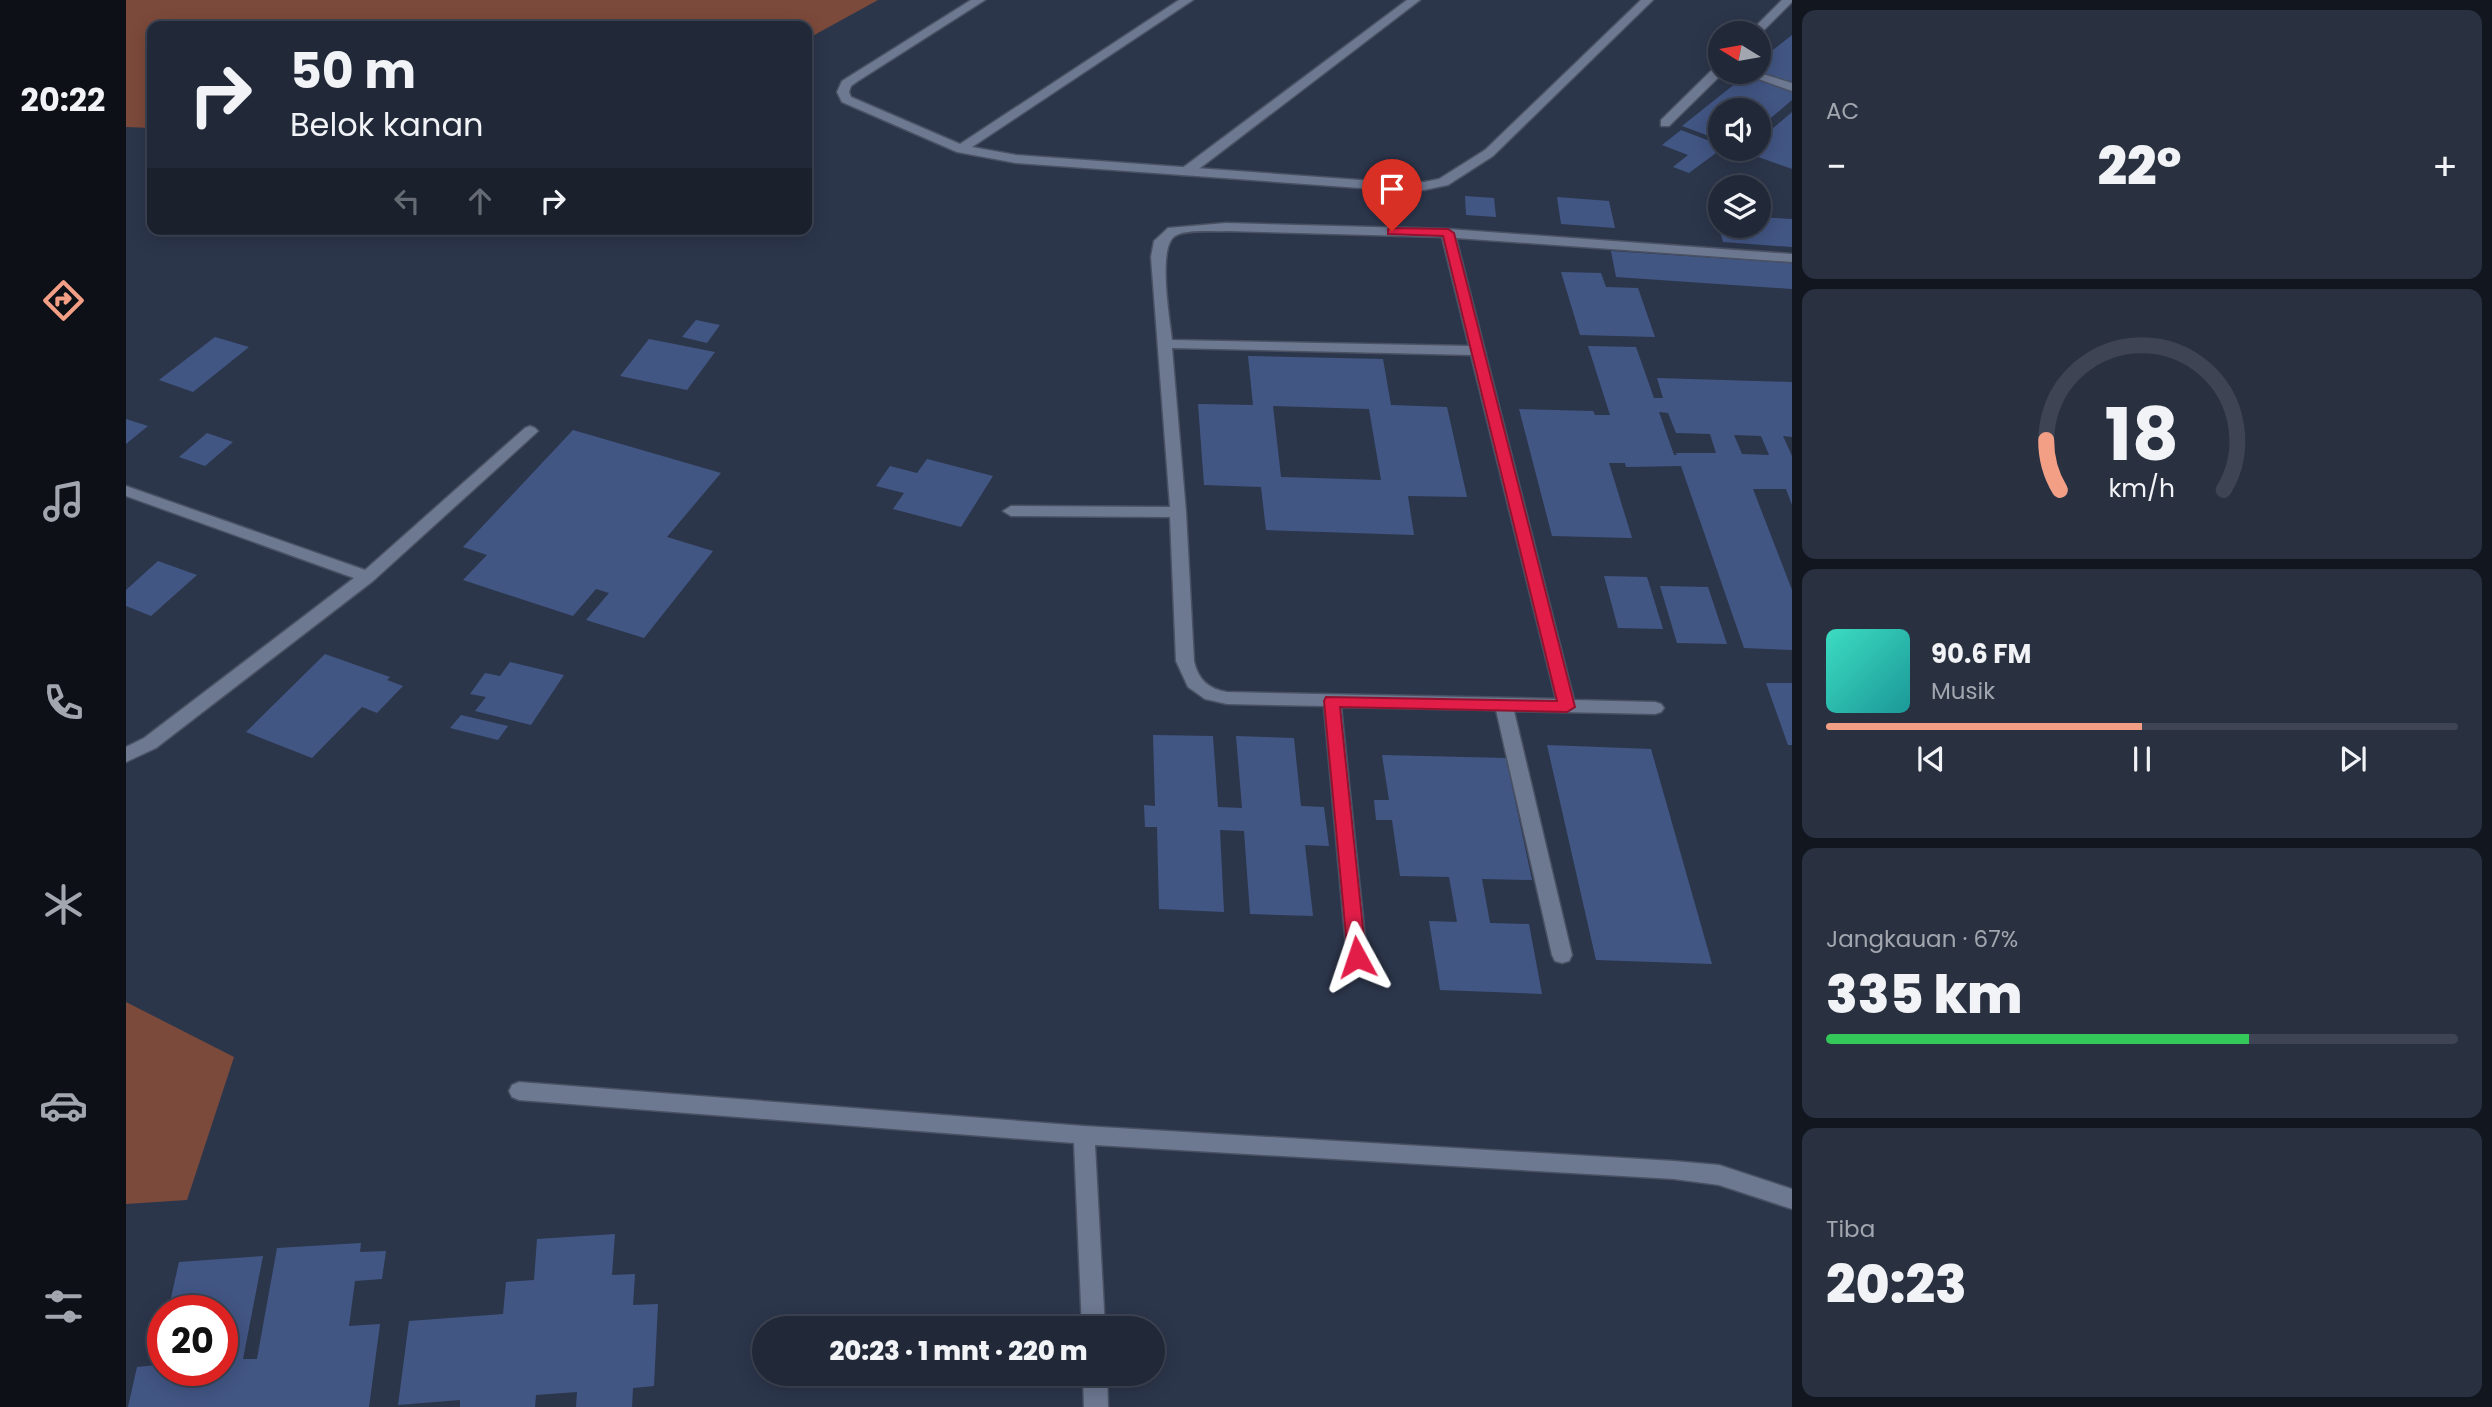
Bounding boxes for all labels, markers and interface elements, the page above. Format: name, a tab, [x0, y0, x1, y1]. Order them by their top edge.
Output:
north arrow	[1708, 21, 1771, 84]
map controls	[1708, 21, 1771, 238]
text: 50 m	[290, 37, 416, 105]
icon: right	[175, 49, 266, 140]
text: 20:22	[21, 77, 105, 122]
text: AC	[1826, 95, 1859, 127]
button: sound	[1708, 98, 1771, 161]
text: Belok kanan	[290, 102, 484, 147]
text: 22°	[2097, 130, 2182, 203]
text: −	[1826, 140, 1847, 193]
text: +	[2432, 140, 2458, 193]
pin	[1362, 159, 1422, 231]
icon: arrive	[1373, 170, 1411, 208]
button: layers	[1708, 175, 1771, 238]
icon: left	[388, 182, 426, 220]
icon: ahead	[461, 182, 499, 220]
icon: right	[534, 182, 572, 220]
icon: directions	[39, 276, 88, 325]
text: 18	[2105, 385, 2179, 486]
text: km/h	[2109, 471, 2175, 506]
icon: music	[39, 477, 88, 526]
text: 90.6 FM	[1931, 636, 2031, 672]
text: Musik	[1931, 675, 1995, 707]
icon: phone	[39, 678, 88, 727]
icon: previous	[1912, 740, 1950, 778]
icon: pause	[2123, 740, 2161, 778]
icon: next	[2334, 740, 2372, 778]
icon: climate	[39, 880, 88, 929]
position arrow	[1320, 920, 1394, 994]
text: Jangkauan · 67%	[1826, 923, 2018, 955]
text: 335 km	[1826, 958, 2023, 1031]
icon: car	[39, 1081, 88, 1130]
text: Tiba	[1826, 1213, 1875, 1245]
text: 20:23	[1826, 1248, 1967, 1321]
icon: filters	[39, 1282, 88, 1331]
speed limit sign: 20	[147, 1295, 238, 1386]
text: 20:23 · 1 mnt · 220 m	[829, 1333, 1088, 1369]

